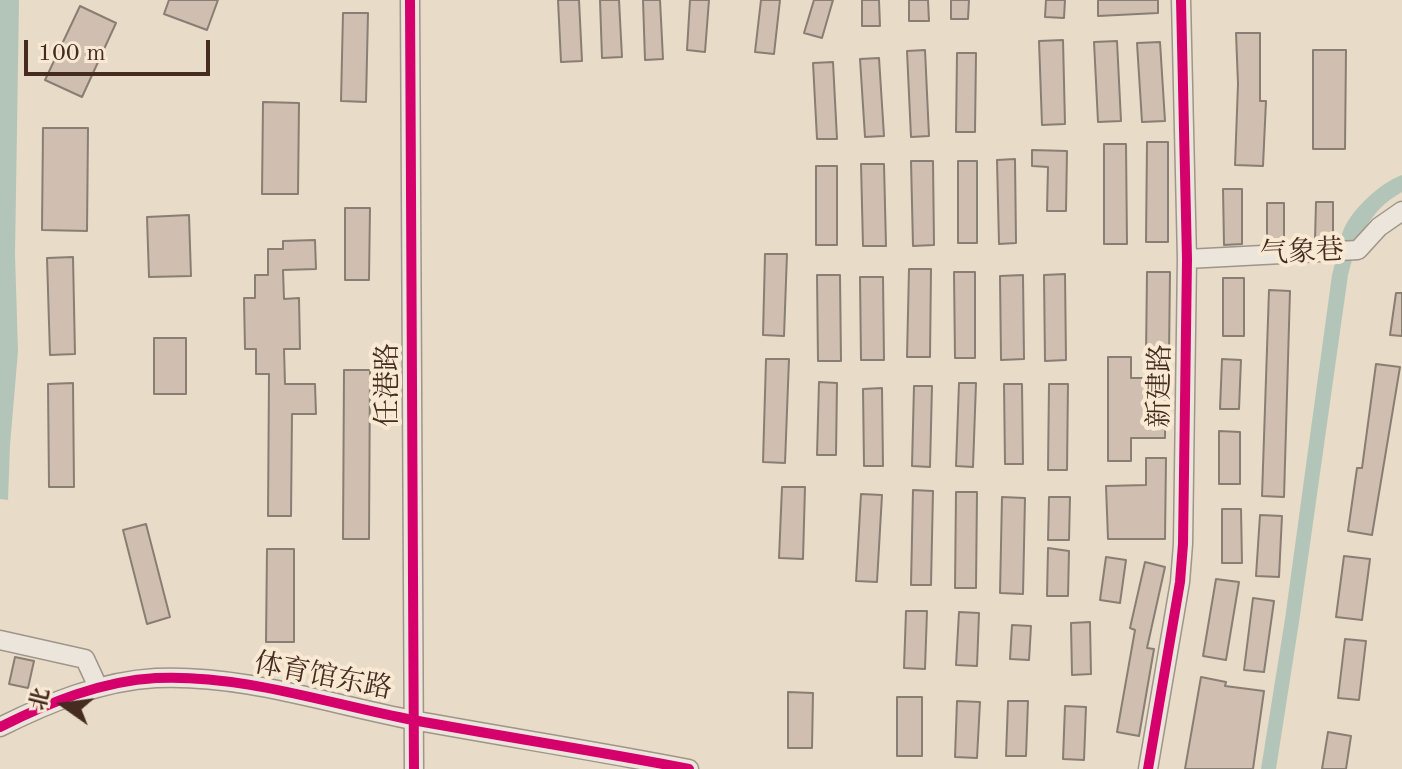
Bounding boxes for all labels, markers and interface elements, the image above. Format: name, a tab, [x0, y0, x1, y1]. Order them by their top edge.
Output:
scale bar	[28, 24, 214, 74]
text: 100 m	[38, 42, 106, 66]
street label: 气象巷	[1259, 234, 1345, 272]
street label: 任港路	[372, 343, 406, 427]
street label: 新建路	[1143, 344, 1179, 428]
street label: 体育馆东路	[251, 647, 395, 707]
north arrow	[24, 665, 104, 745]
text: 北	[27, 686, 54, 713]

